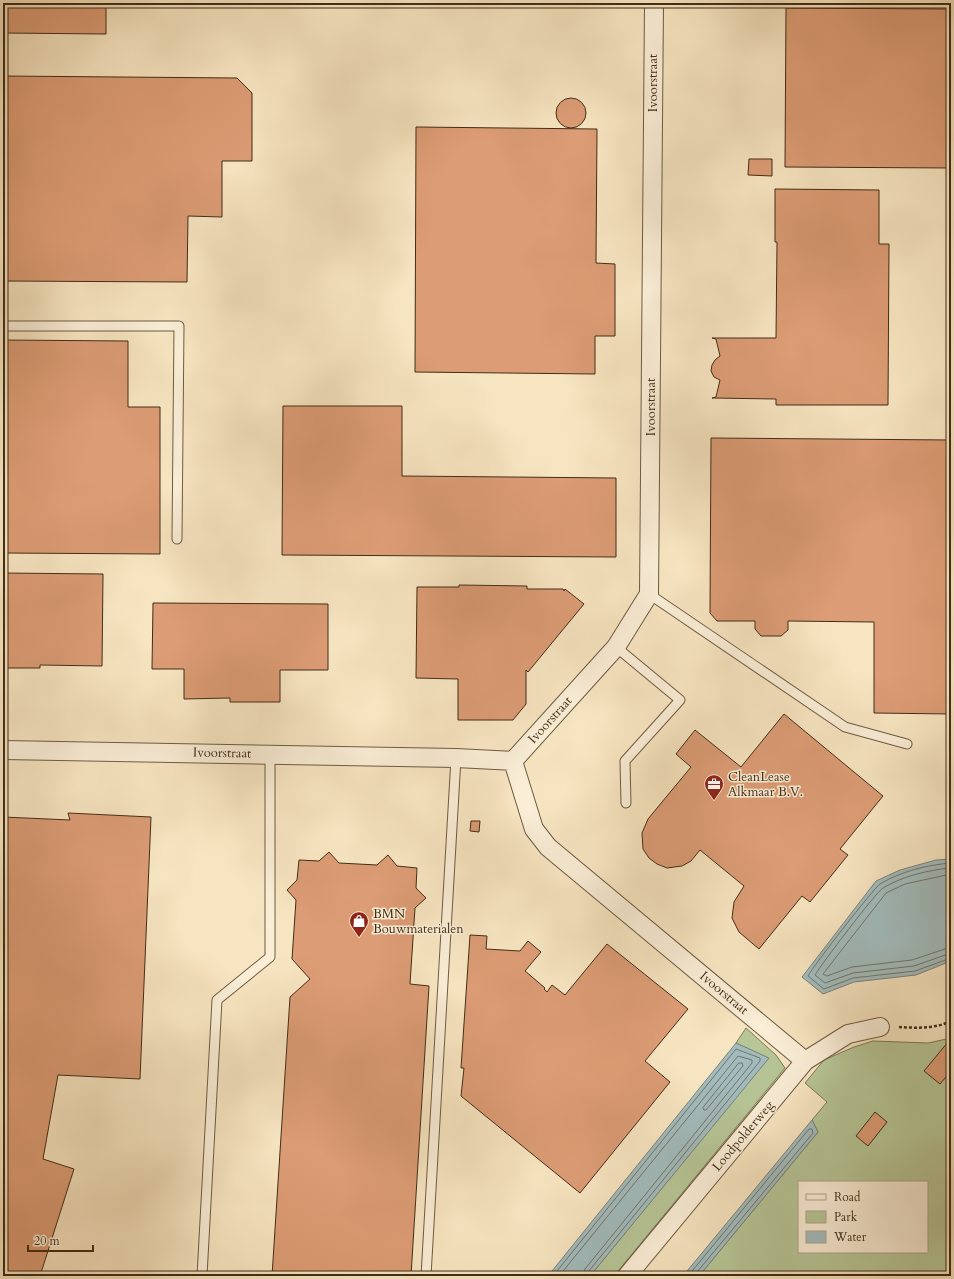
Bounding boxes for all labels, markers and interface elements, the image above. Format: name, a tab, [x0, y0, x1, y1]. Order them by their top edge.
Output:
street label: Ivoorstraat	[644, 54, 662, 112]
street label: Ivoorstraat	[642, 378, 660, 436]
street label: Ivoorstraat	[524, 692, 576, 748]
street label: Ivoorstraat	[193, 743, 251, 763]
place label: CleanLease Alkmaar B.V.	[728, 768, 803, 801]
office icon: CleanLease Alkmaar B.V.	[703, 773, 725, 801]
place label: BMN Bouwmaterialen	[373, 905, 464, 938]
shop icon: BMN Bouwmaterialen	[348, 910, 370, 938]
street label: Ivoorstraat	[696, 967, 752, 1019]
street label: Loodpolderweg	[708, 1096, 778, 1175]
legend	[798, 1181, 928, 1253]
text: Road	[834, 1189, 861, 1205]
text: Park	[834, 1209, 858, 1225]
scale bar	[28, 1227, 93, 1253]
text: Water	[833, 1229, 867, 1245]
text: 20 m	[34, 1233, 61, 1249]

